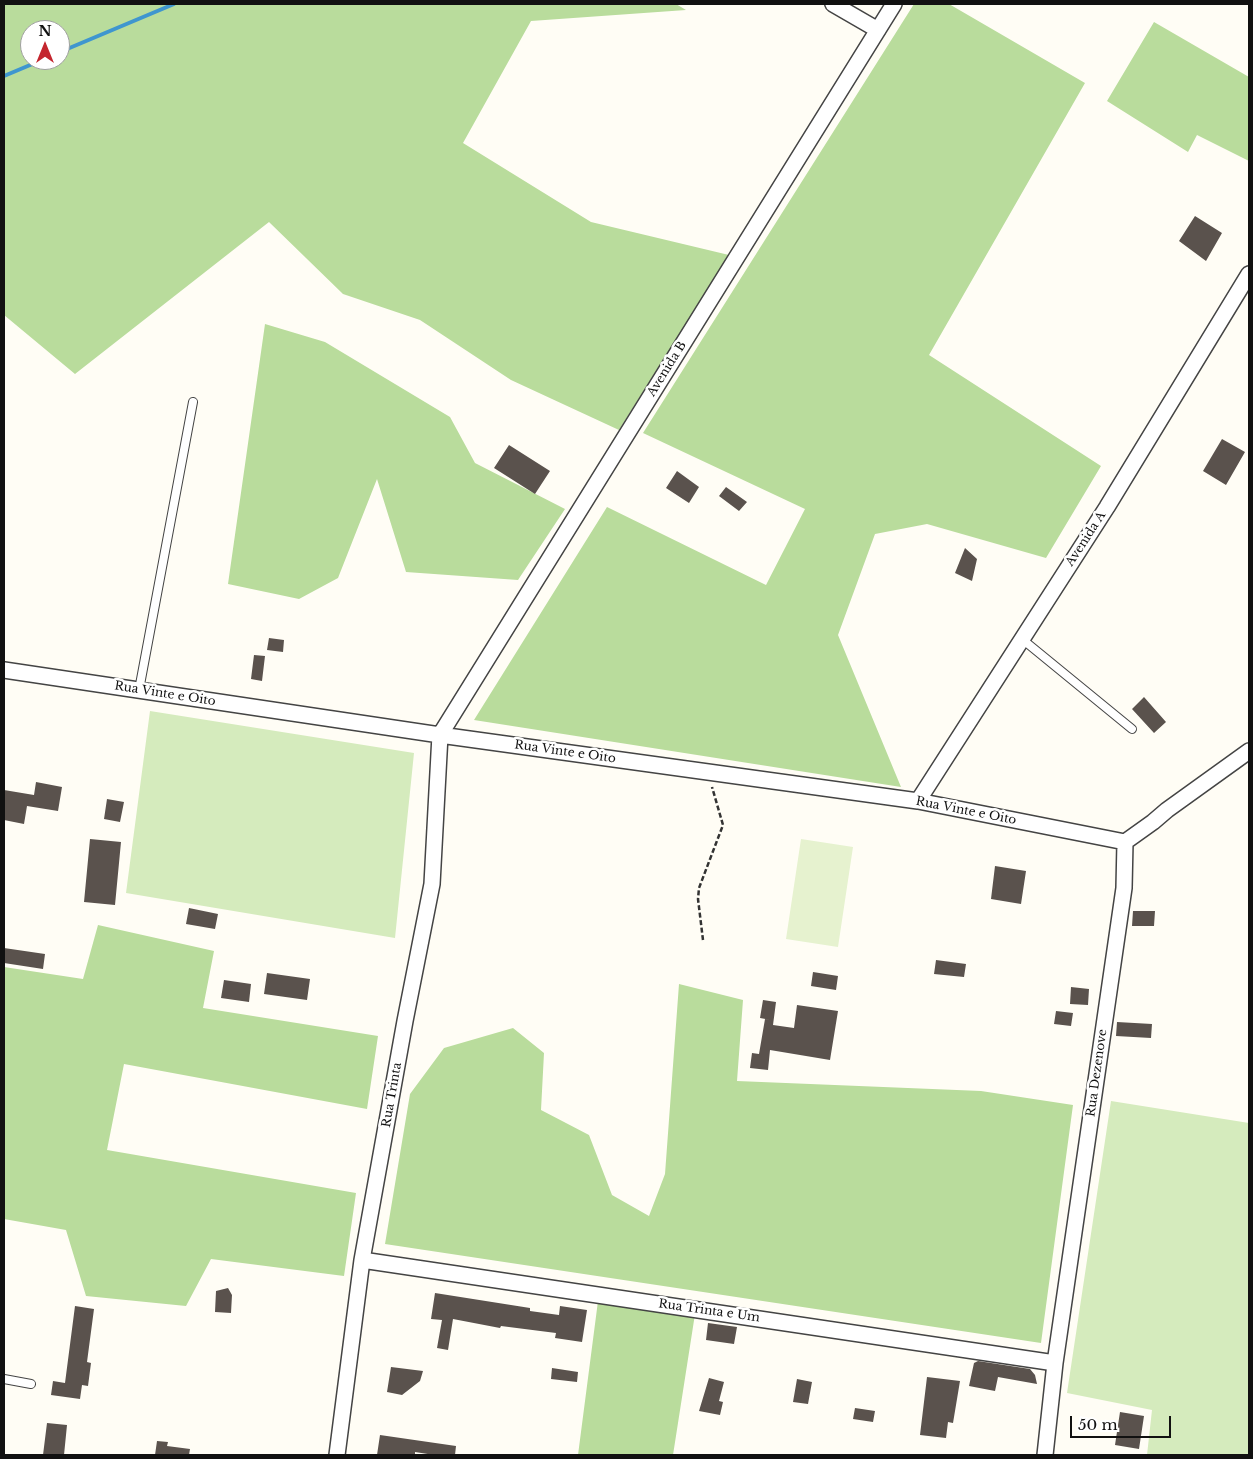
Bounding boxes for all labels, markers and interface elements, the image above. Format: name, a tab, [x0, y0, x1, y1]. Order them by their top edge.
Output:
north arrow	[20, 20, 70, 70]
text: N	[38, 22, 52, 40]
street label: Avenida B	[644, 339, 690, 399]
street label: Avenida A	[1063, 509, 1109, 569]
street label: Rua Vinte e Oito	[113, 679, 217, 709]
street label: Rua Vinte e Oito	[513, 738, 617, 766]
street label: Rua Vinte e Oito	[914, 794, 1018, 828]
street label: Rua Dezenove	[1084, 1028, 1110, 1118]
street label: Rua Trinta	[379, 1061, 405, 1129]
street label: Rua Trinta e Um	[657, 1297, 761, 1325]
scale bar	[1073, 1406, 1174, 1438]
text: 50 m	[1078, 1415, 1118, 1434]

